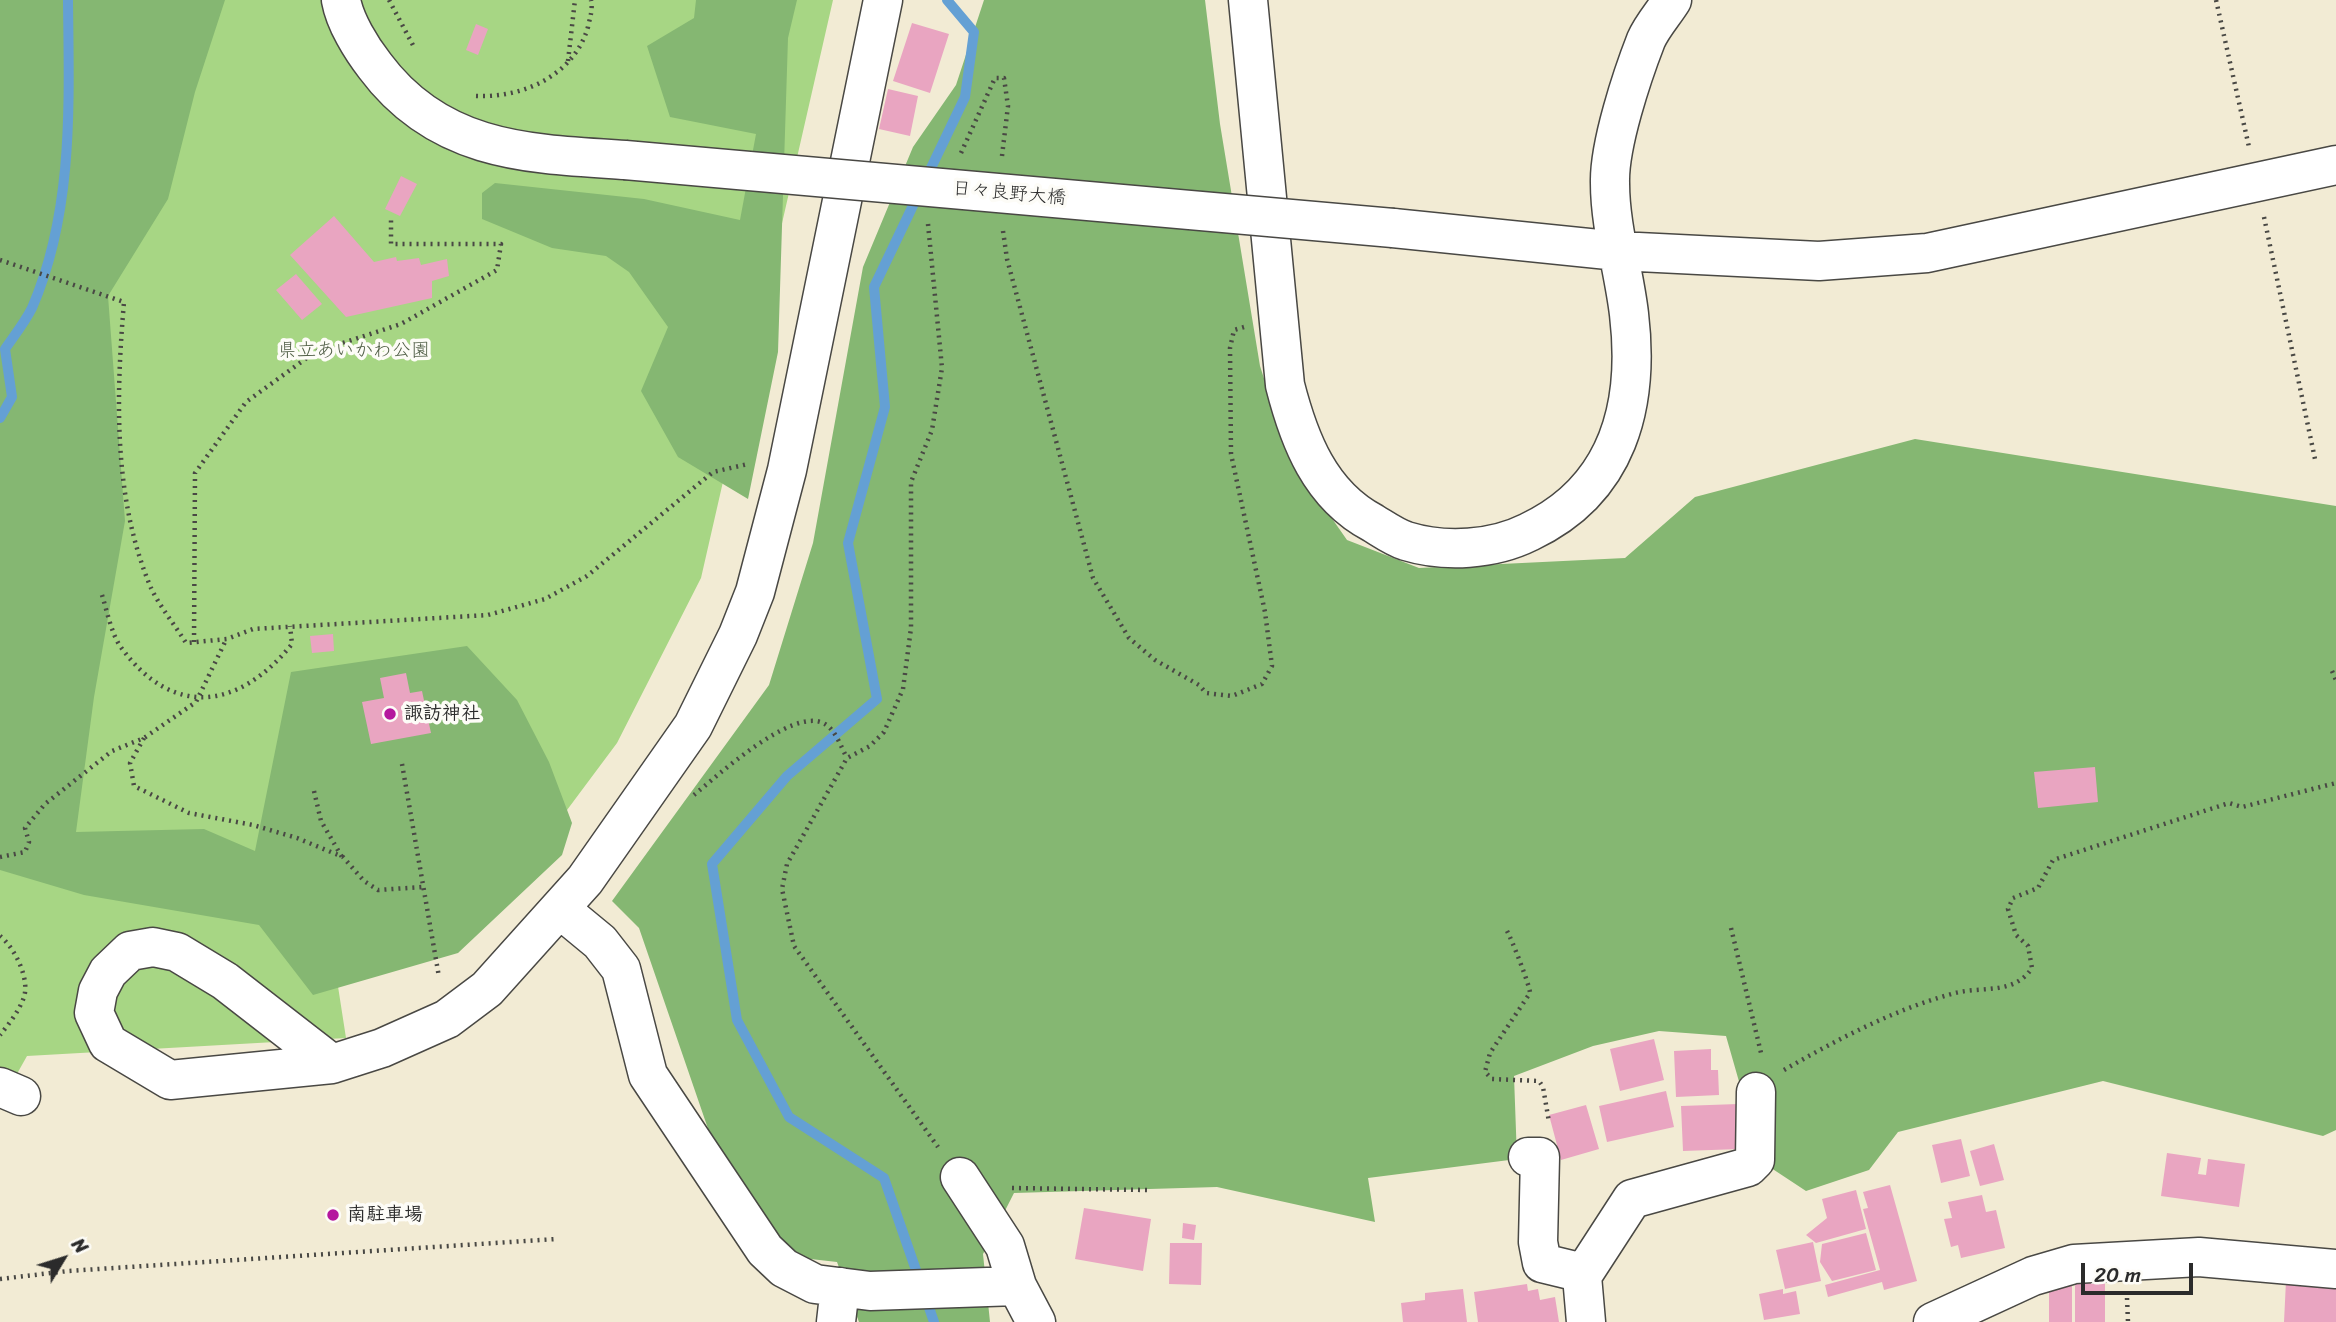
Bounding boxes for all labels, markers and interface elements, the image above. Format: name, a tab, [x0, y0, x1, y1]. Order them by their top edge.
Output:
street label: 日々良野大橋	[951, 178, 1067, 210]
park label: 県立あいかわ公園	[278, 340, 430, 362]
place label: 諏訪神社	[404, 703, 480, 725]
marker: 諏訪神社	[382, 706, 398, 722]
place label: 南駐車場	[347, 1204, 423, 1226]
marker: 南駐車場	[325, 1207, 341, 1223]
north arrow	[28, 1224, 98, 1294]
text: N	[63, 1230, 97, 1261]
scale bar	[2084, 1248, 2196, 1292]
text: 20 m	[2094, 1256, 2141, 1294]

